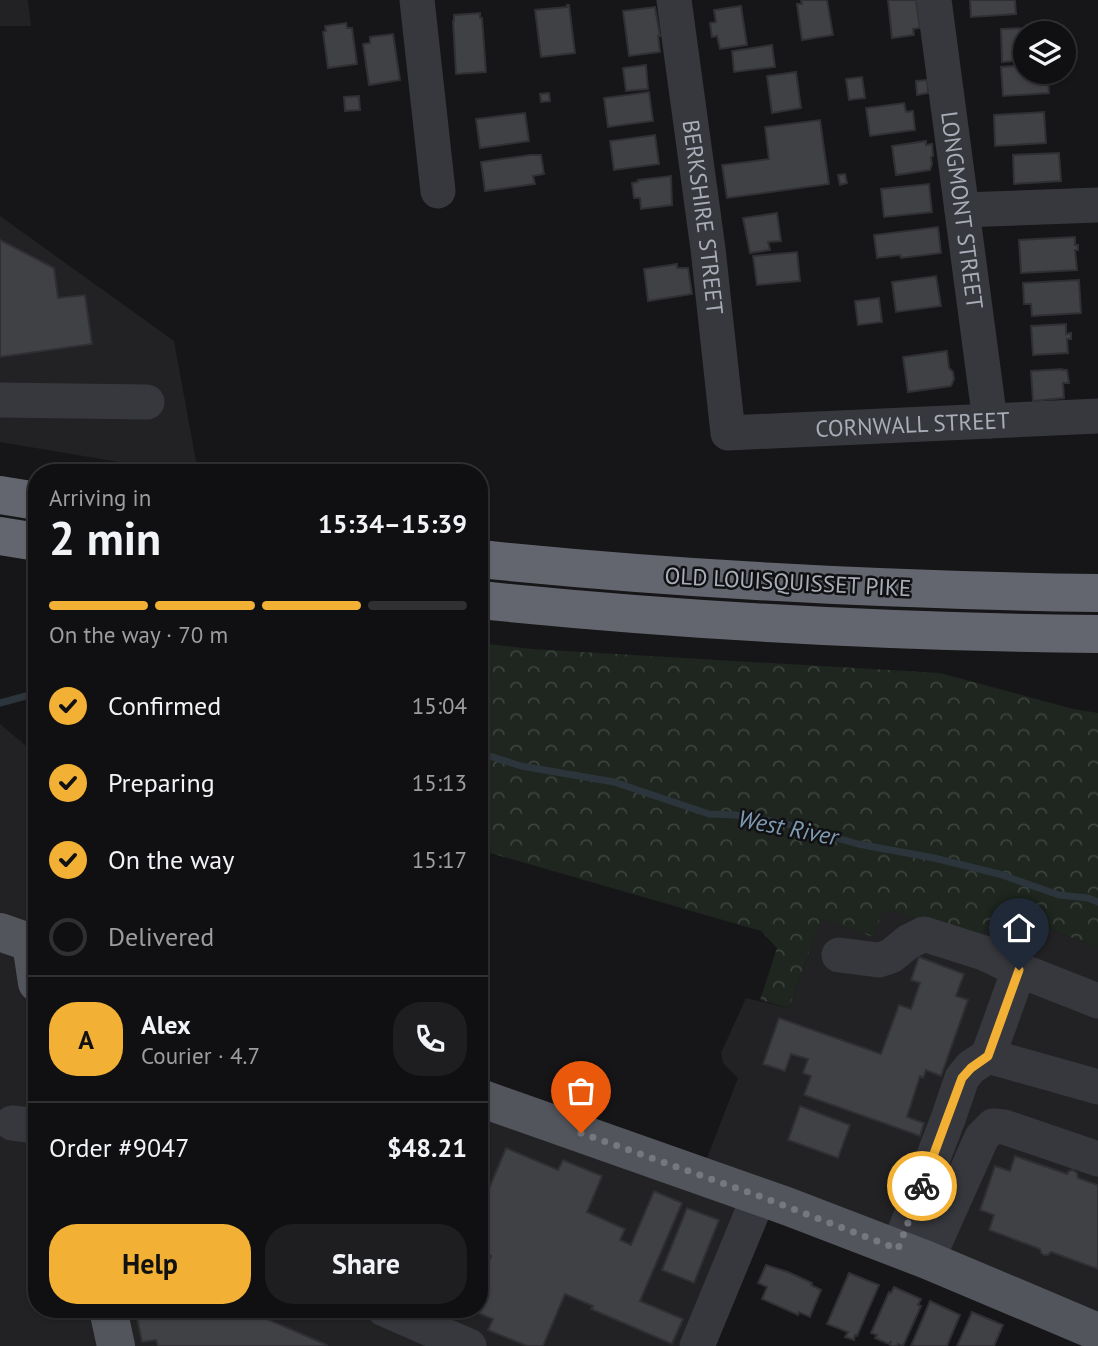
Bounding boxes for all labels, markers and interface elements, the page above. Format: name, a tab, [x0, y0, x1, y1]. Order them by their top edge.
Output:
map controls	[1013, 21, 1076, 84]
button: layers	[1013, 21, 1076, 84]
street label: LONGMONT STREET	[935, 109, 990, 311]
street label: BERKSHIRE STREET	[676, 118, 730, 316]
street label: CORNWALL STREET	[815, 405, 1010, 443]
text: Arriving in	[49, 483, 151, 512]
text: 15:34–15:39	[318, 507, 467, 540]
text: 2 min	[49, 508, 161, 568]
street label: OLD LOUISQUISSET PIKE	[664, 561, 912, 602]
text: On the way · 70 m	[49, 620, 228, 649]
icon: check	[49, 687, 87, 725]
text: Confirmed	[108, 689, 221, 722]
text: 15:04	[412, 691, 467, 720]
icon: check	[49, 764, 87, 802]
text: Preparing	[108, 766, 215, 799]
text: 15:13	[412, 768, 467, 797]
water label: West River	[735, 803, 843, 853]
icon: check	[49, 841, 87, 879]
text: On the way	[108, 843, 234, 876]
text: 15:17	[412, 845, 467, 874]
pin	[989, 898, 1049, 970]
icon: home	[1000, 909, 1038, 947]
text: Delivered	[108, 920, 214, 953]
button: phone	[393, 1002, 467, 1076]
text: Alex	[141, 1008, 191, 1041]
text: A	[78, 1023, 94, 1056]
text: Courier · 4.7	[141, 1041, 260, 1070]
pin	[551, 1061, 611, 1133]
icon: bag	[562, 1072, 600, 1110]
text: Order #9047	[49, 1131, 189, 1164]
text: $48.21	[387, 1131, 467, 1164]
courier	[887, 1151, 957, 1221]
icon: bike	[903, 1167, 941, 1205]
button: Help	[49, 1224, 251, 1304]
button: Share	[265, 1224, 467, 1304]

